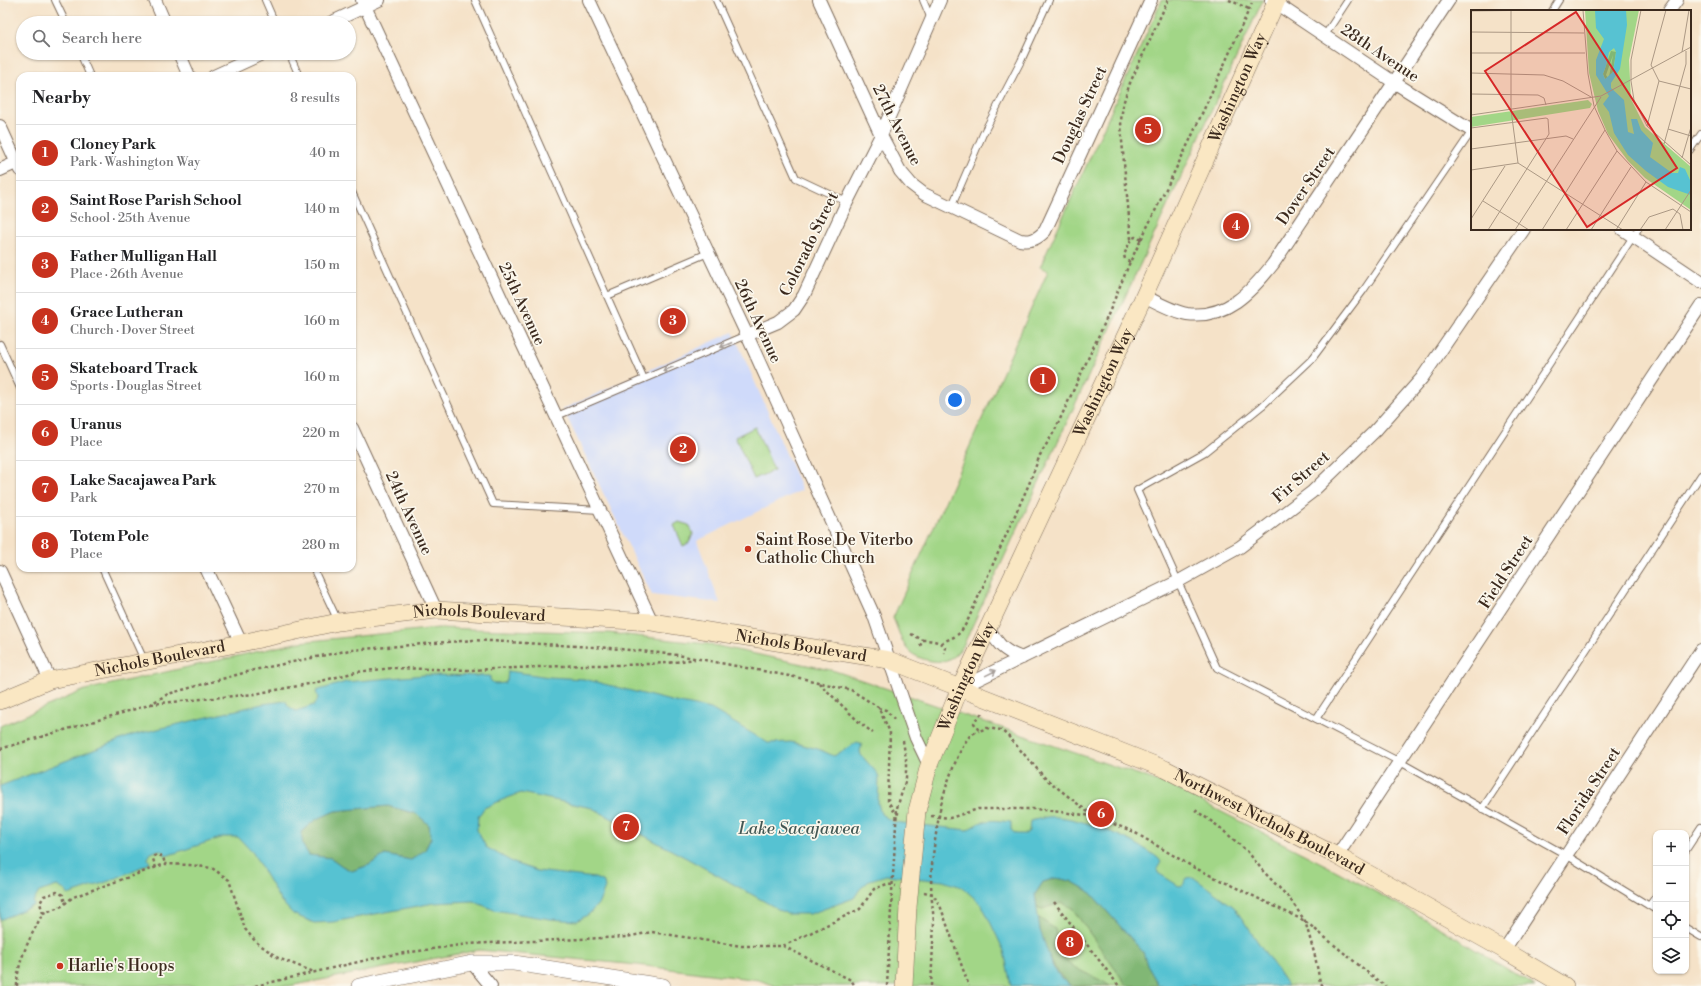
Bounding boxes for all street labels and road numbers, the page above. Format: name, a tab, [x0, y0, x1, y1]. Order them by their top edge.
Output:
street label: 28th Avenue	[1337, 19, 1423, 87]
street label: Washington Way	[1204, 30, 1271, 146]
street label: Douglas Street	[1049, 63, 1111, 167]
street label: 27th Avenue	[868, 81, 926, 169]
street label: Dover Street	[1272, 143, 1340, 229]
street label: Colorado Street	[775, 188, 843, 299]
street label: 25th Avenue	[494, 259, 550, 349]
street label: 26th Avenue	[730, 276, 786, 366]
street label: Washington Way	[1069, 325, 1138, 441]
street label: Fir Street	[1268, 447, 1334, 507]
street label: 24th Avenue	[381, 468, 437, 558]
street label: Field Street	[1475, 531, 1538, 613]
street label: Nichols Boulevard	[412, 600, 546, 626]
street label: Washington Way	[933, 618, 1000, 735]
street label: Nichols Boulevard	[734, 626, 868, 666]
street label: Nichols Boulevard	[93, 636, 227, 681]
street label: Florida Street	[1553, 743, 1625, 839]
street label: Northwest Nichols Boulevard	[1171, 765, 1368, 879]

